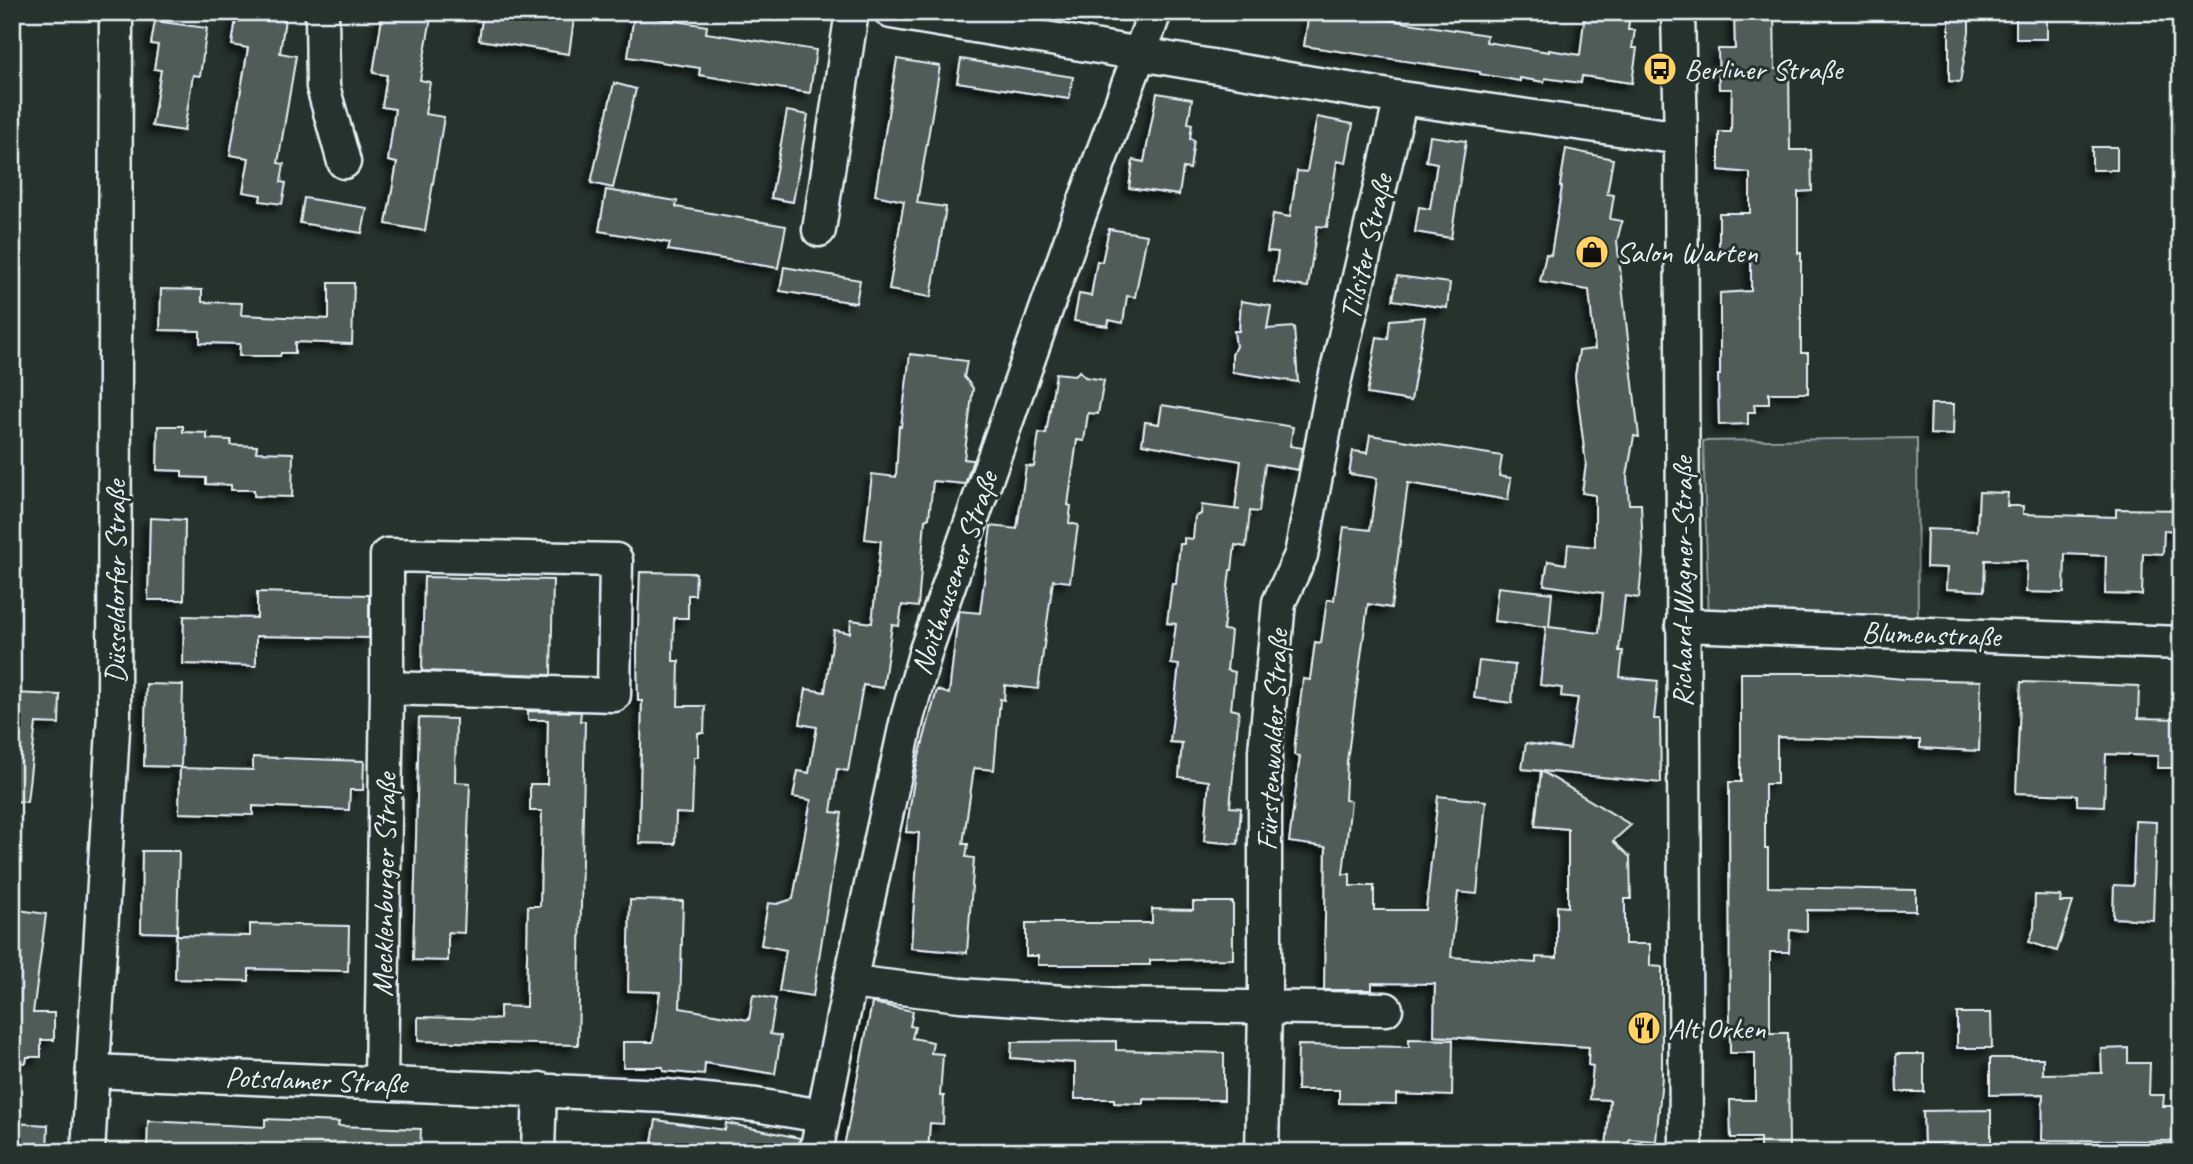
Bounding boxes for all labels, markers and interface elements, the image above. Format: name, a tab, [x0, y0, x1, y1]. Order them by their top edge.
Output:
bus stop icon: Berliner Straße	[1641, 50, 1679, 88]
place label: Berliner Straße	[1684, 50, 1844, 88]
street label: Tilsiter Straße	[1331, 168, 1402, 323]
shop icon: Salon Warten	[1573, 233, 1611, 271]
place label: Salon Warten	[1616, 233, 1758, 271]
street label: Richard-Wagner-Straße	[1663, 455, 1701, 707]
street label: Noithausener Straße	[901, 464, 1007, 680]
street label: Düsseldorfer Straße	[96, 478, 134, 684]
street label: Blumenstraße	[1861, 613, 2003, 655]
street label: Fürstenwalder Straße	[1247, 626, 1297, 851]
street label: Mecklenburger Straße	[363, 771, 405, 997]
restaurant icon: Alt Orken	[1625, 1009, 1663, 1047]
place label: Alt Orken	[1668, 1009, 1766, 1047]
street label: Potsdamer Straße	[224, 1058, 410, 1102]

